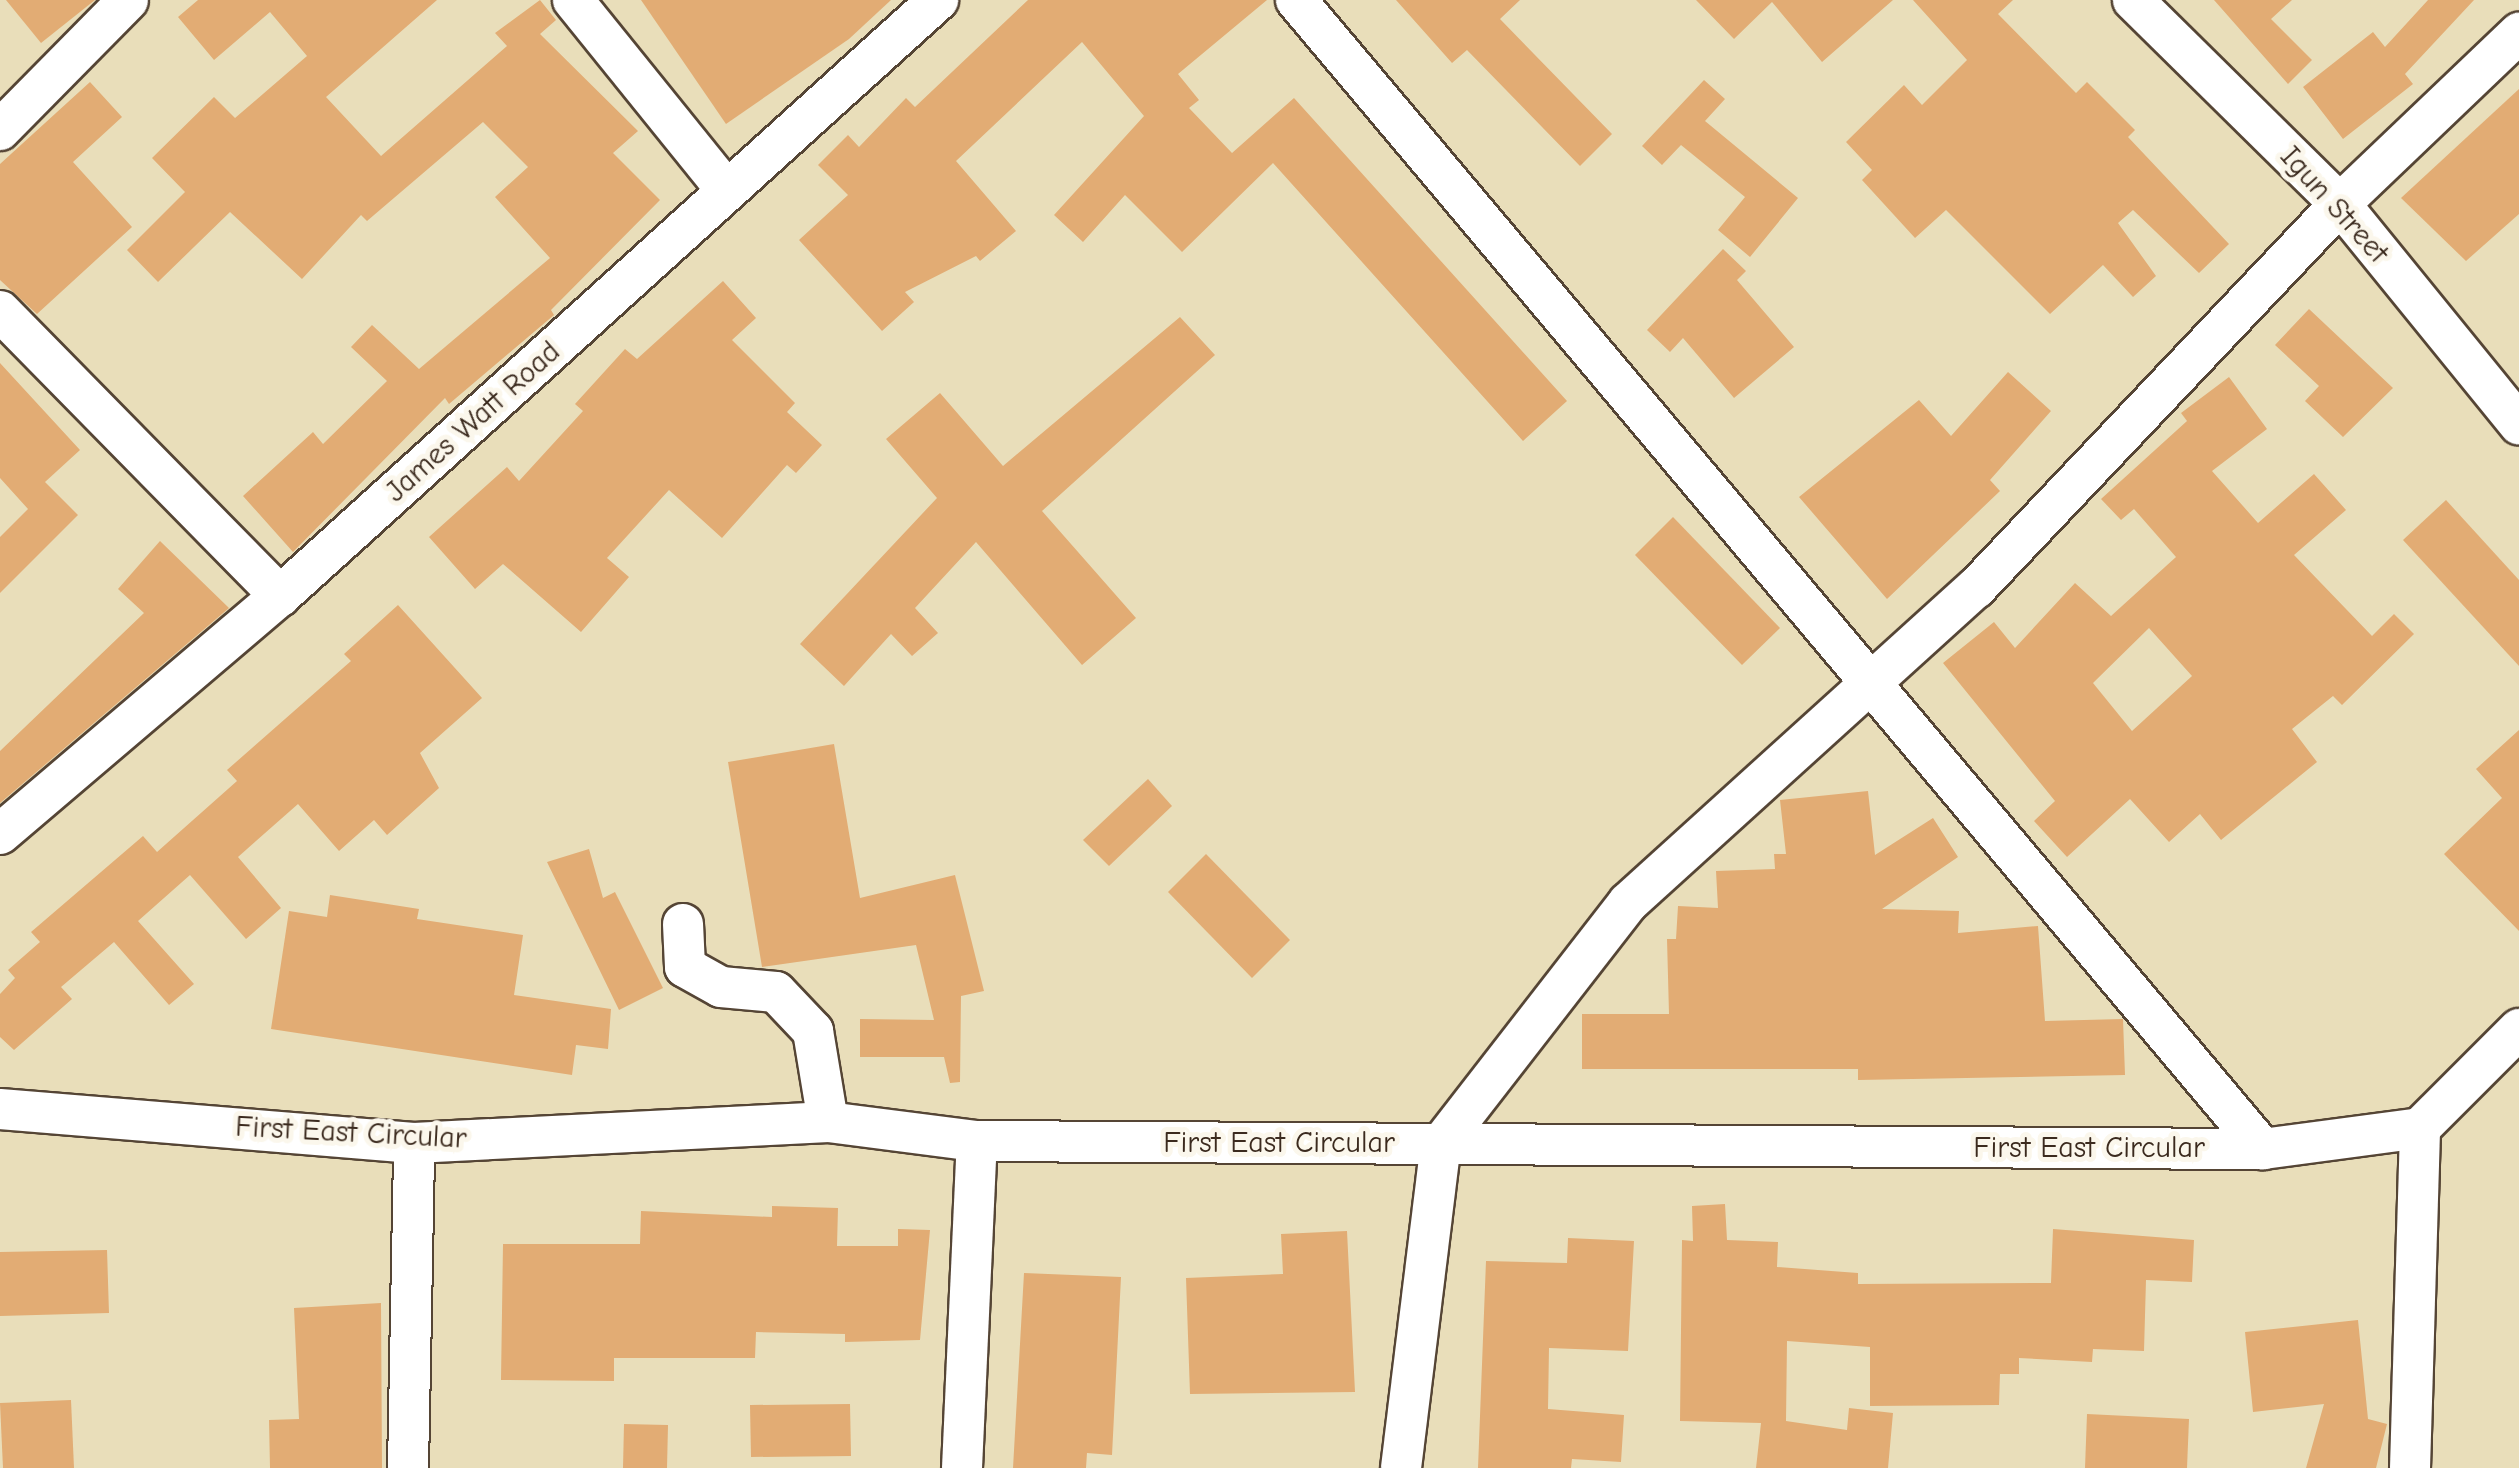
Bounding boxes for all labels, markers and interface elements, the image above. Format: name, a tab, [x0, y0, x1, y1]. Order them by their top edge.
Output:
street label: Igun Street	[2272, 139, 2396, 271]
street label: James Watt Road	[378, 334, 568, 510]
street label: First East Circular	[234, 1109, 468, 1157]
street label: First East Circular	[1163, 1125, 1395, 1161]
street label: First East Circular	[1973, 1130, 2205, 1166]

